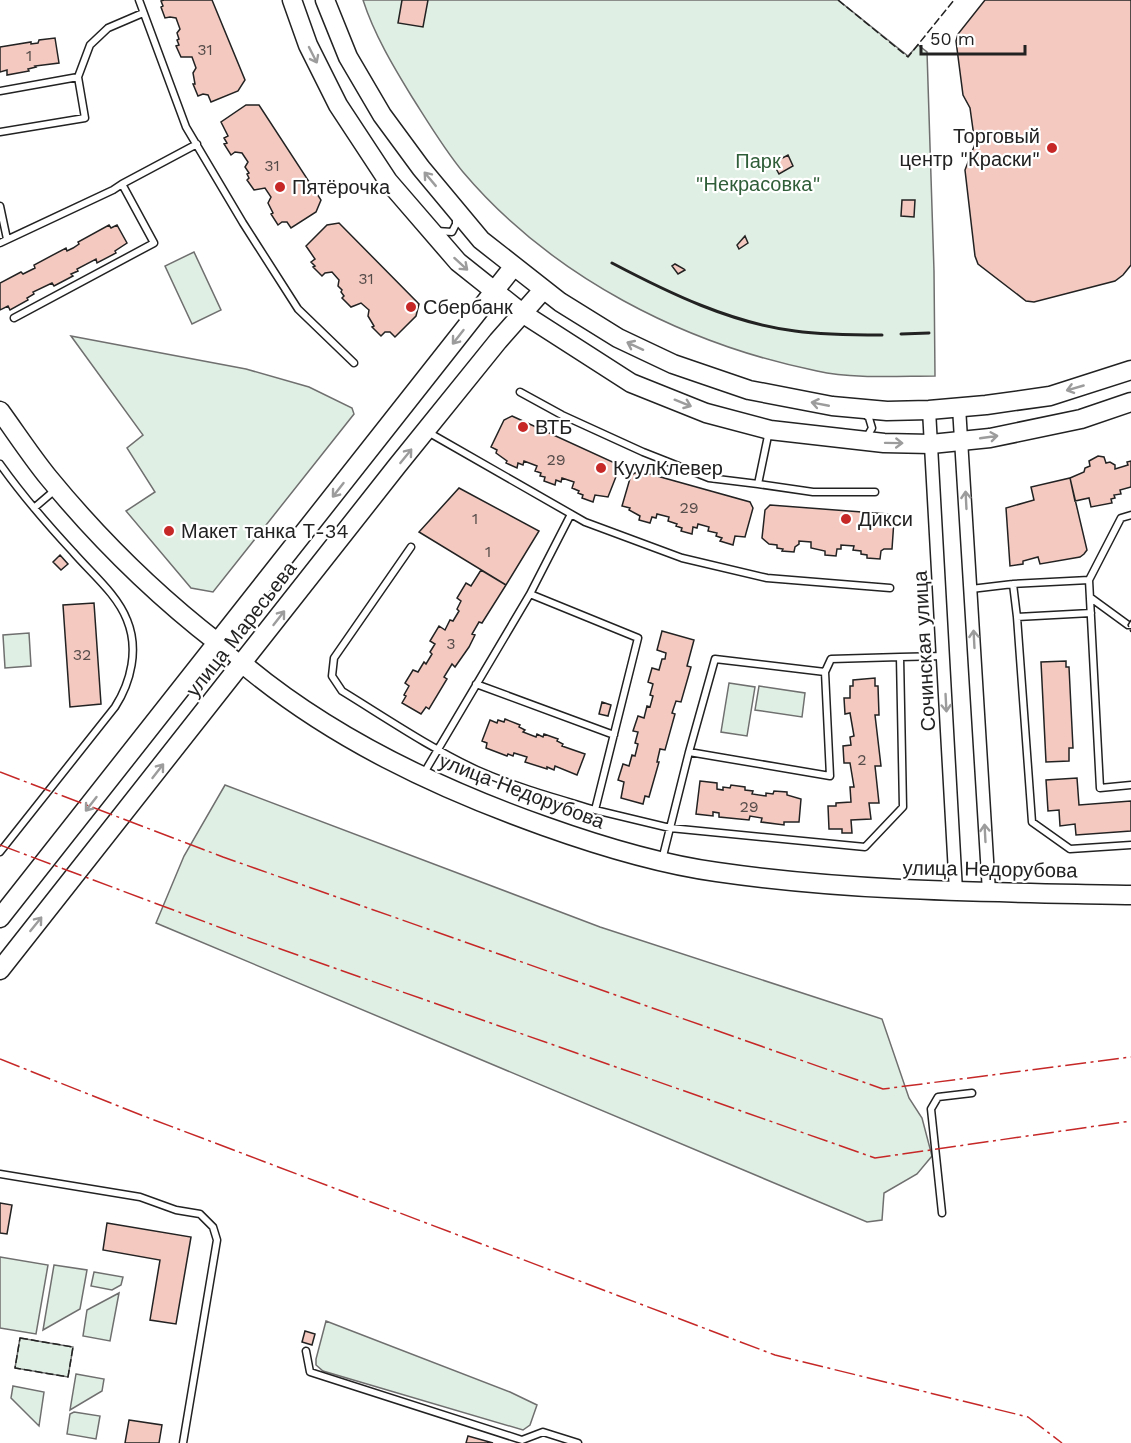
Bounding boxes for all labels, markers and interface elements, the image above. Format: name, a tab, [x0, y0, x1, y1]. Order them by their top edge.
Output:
scale bar	[921, 18, 1024, 56]
text: 50 m	[930, 28, 975, 49]
house number: 31	[197, 40, 213, 59]
one-way arrow	[307, 45, 319, 63]
house number: 1	[26, 46, 32, 65]
place label: Торговый центр "Краски"	[900, 124, 1040, 171]
marker: Торговый центр "Краски"	[1045, 141, 1059, 155]
park label: Парк "Некрасовка"	[696, 149, 820, 196]
house number: 31	[264, 156, 280, 175]
one-way arrow	[424, 171, 437, 187]
place label: Пятёрочка	[292, 175, 391, 199]
marker: Пятёрочка	[273, 180, 287, 194]
one-way arrow	[453, 257, 468, 271]
house number: 31	[358, 269, 374, 288]
place label: Сбербанк	[423, 295, 513, 319]
marker: Сбербанк	[404, 300, 418, 314]
one-way arrow	[452, 329, 465, 345]
one-way arrow	[626, 339, 644, 351]
one-way arrow	[1066, 383, 1085, 394]
one-way arrow	[673, 398, 691, 409]
one-way arrow	[810, 398, 830, 409]
place label: ВТБ	[535, 415, 572, 439]
marker: ВТБ	[516, 420, 530, 434]
one-way arrow	[979, 432, 999, 443]
one-way arrow	[883, 437, 903, 449]
one-way arrow	[399, 448, 412, 464]
house number: 29	[546, 450, 566, 469]
place label: КуулКлевер	[613, 456, 723, 480]
marker: КуулКлевер	[594, 461, 608, 475]
one-way arrow	[332, 482, 345, 498]
one-way arrow	[960, 491, 971, 511]
house number: 29	[679, 498, 699, 517]
place label: Дикси	[858, 507, 913, 531]
house number: 1	[472, 509, 478, 528]
marker: Дикси	[839, 512, 853, 526]
place label: Макет танка Т-34	[181, 519, 349, 543]
marker: Макет танка Т-34	[162, 524, 176, 538]
house number: 1	[485, 542, 491, 561]
street label: улица Маресьева	[181, 556, 302, 701]
street label: Сочинская улица	[908, 569, 940, 732]
one-way arrow	[273, 610, 286, 626]
one-way arrow	[968, 629, 979, 649]
house number: 3	[446, 634, 456, 653]
house number: 32	[73, 645, 91, 664]
one-way arrow	[941, 693, 952, 713]
street label: улица Недорубова	[436, 748, 609, 834]
house number: 2	[857, 750, 867, 769]
one-way arrow	[151, 763, 164, 779]
one-way arrow	[84, 796, 97, 812]
house number: 29	[739, 797, 759, 816]
one-way arrow	[980, 824, 991, 844]
street label: улица Недорубова	[902, 855, 1079, 883]
one-way arrow	[30, 916, 43, 932]

